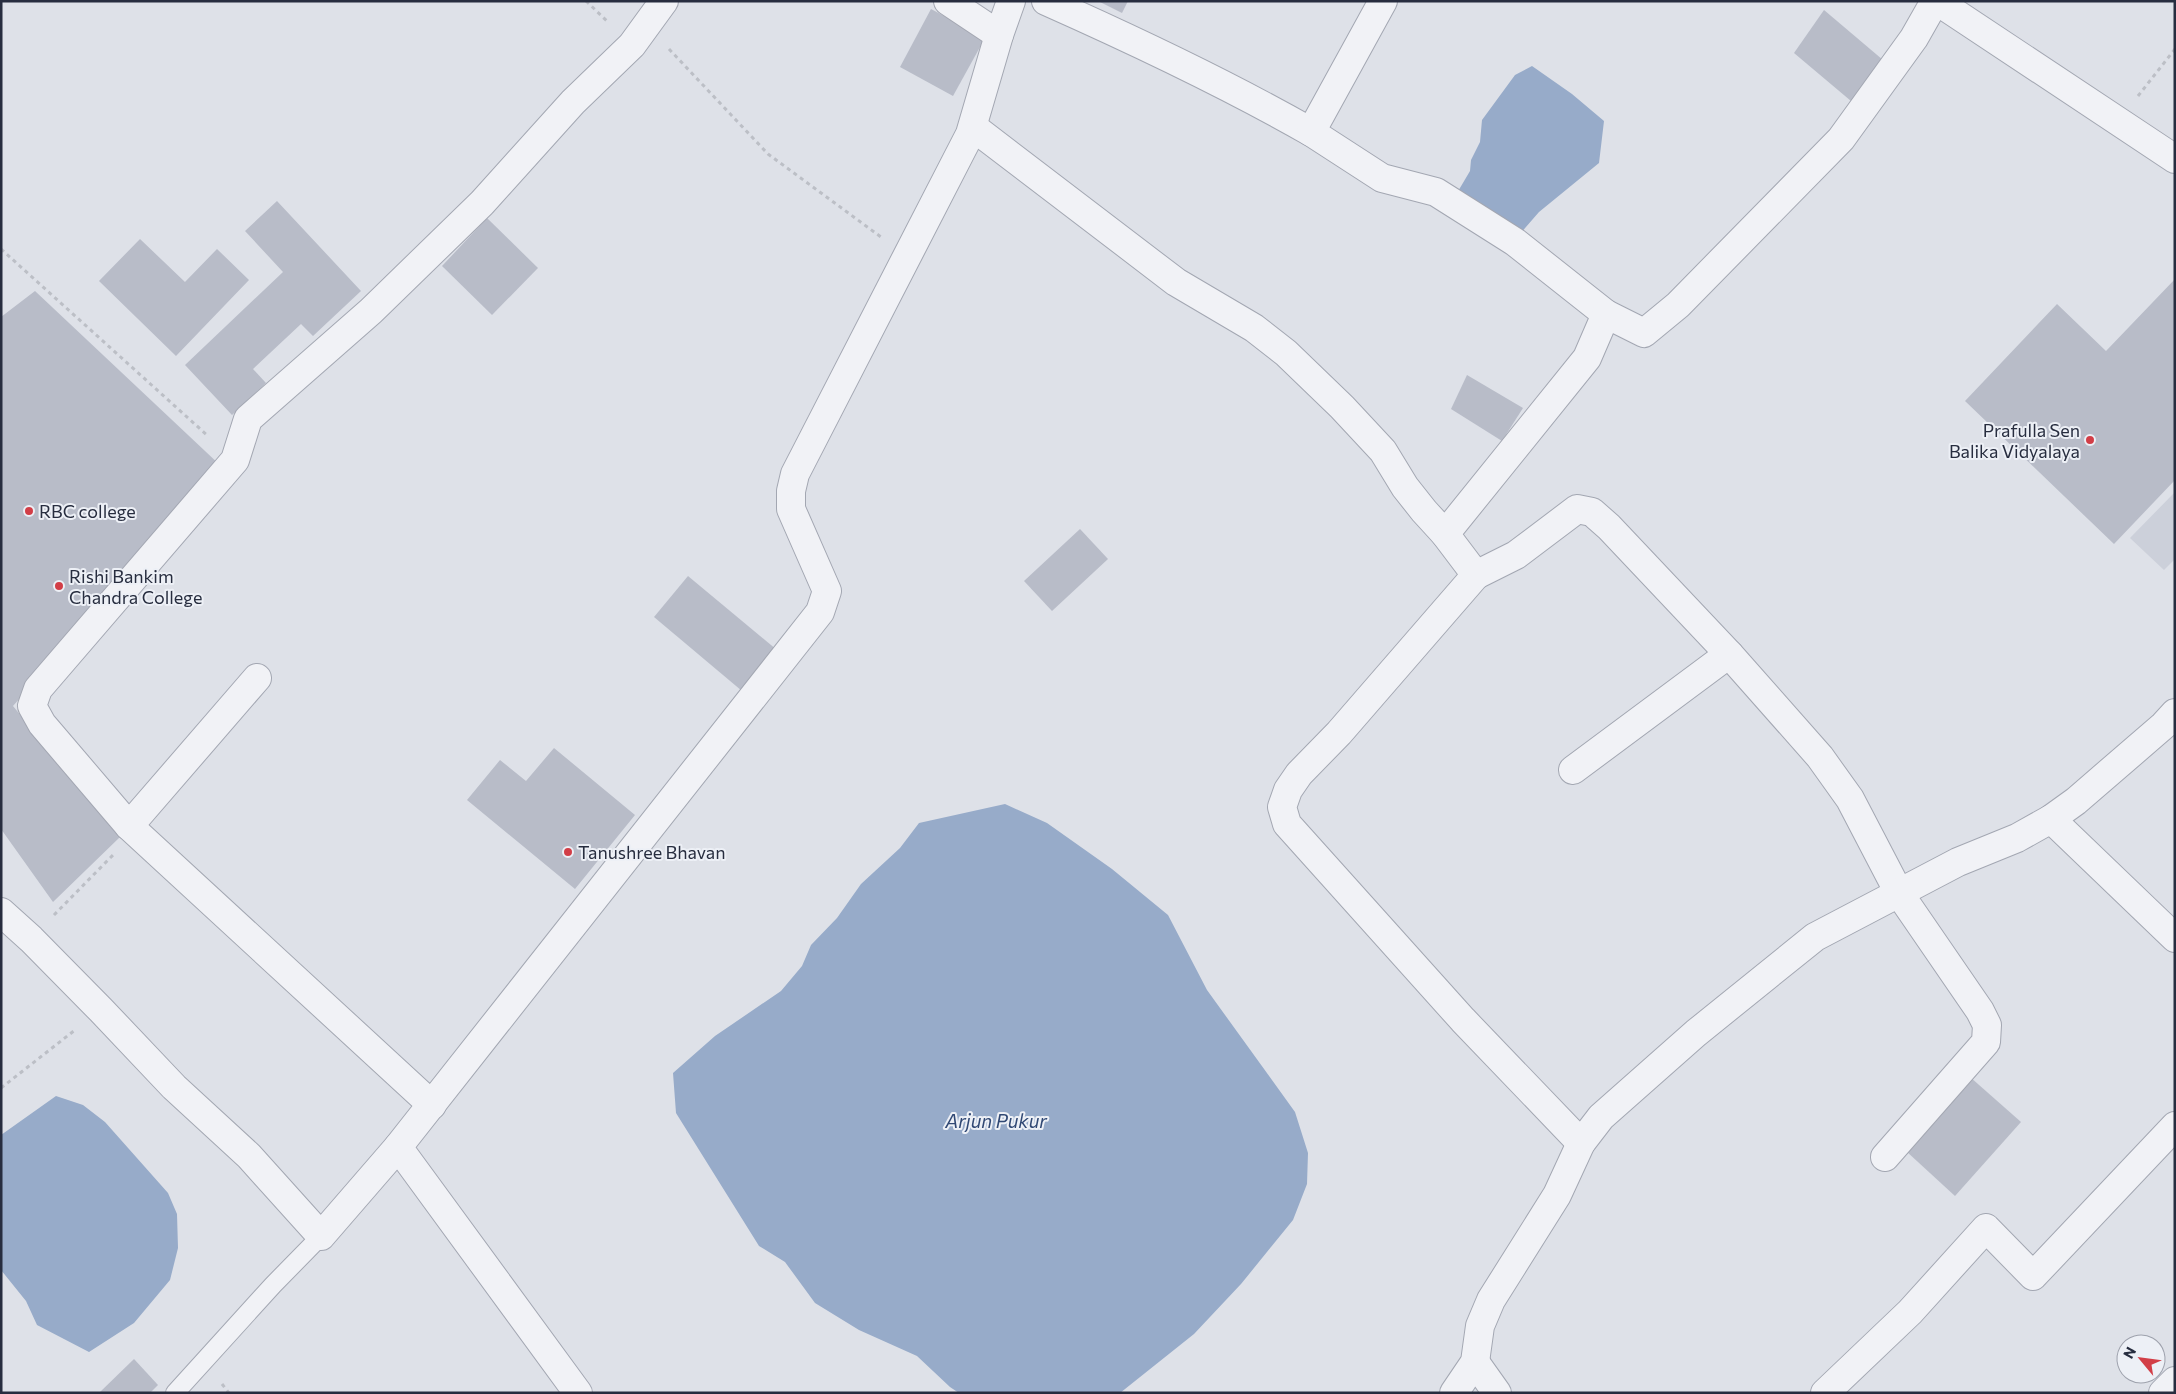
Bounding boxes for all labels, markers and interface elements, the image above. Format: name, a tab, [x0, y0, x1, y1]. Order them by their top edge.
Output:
place label: Prafulla Sen Balika Vidyalaya	[1949, 419, 2080, 462]
marker: Prafulla Sen Balika Vidyalaya	[2084, 434, 2096, 446]
place label: RBC college	[39, 500, 136, 522]
marker: RBC college	[23, 505, 35, 517]
place label: Rishi Bankim Chandra College	[69, 565, 202, 608]
marker: Rishi Bankim Chandra College	[53, 580, 65, 592]
place label: Tanushree Bhavan	[578, 841, 726, 863]
marker: Tanushree Bhavan	[562, 846, 574, 858]
water label: Arjun Pukur	[944, 1109, 1048, 1132]
north arrow	[2116, 1334, 2166, 1384]
text: N	[2119, 1344, 2139, 1361]

